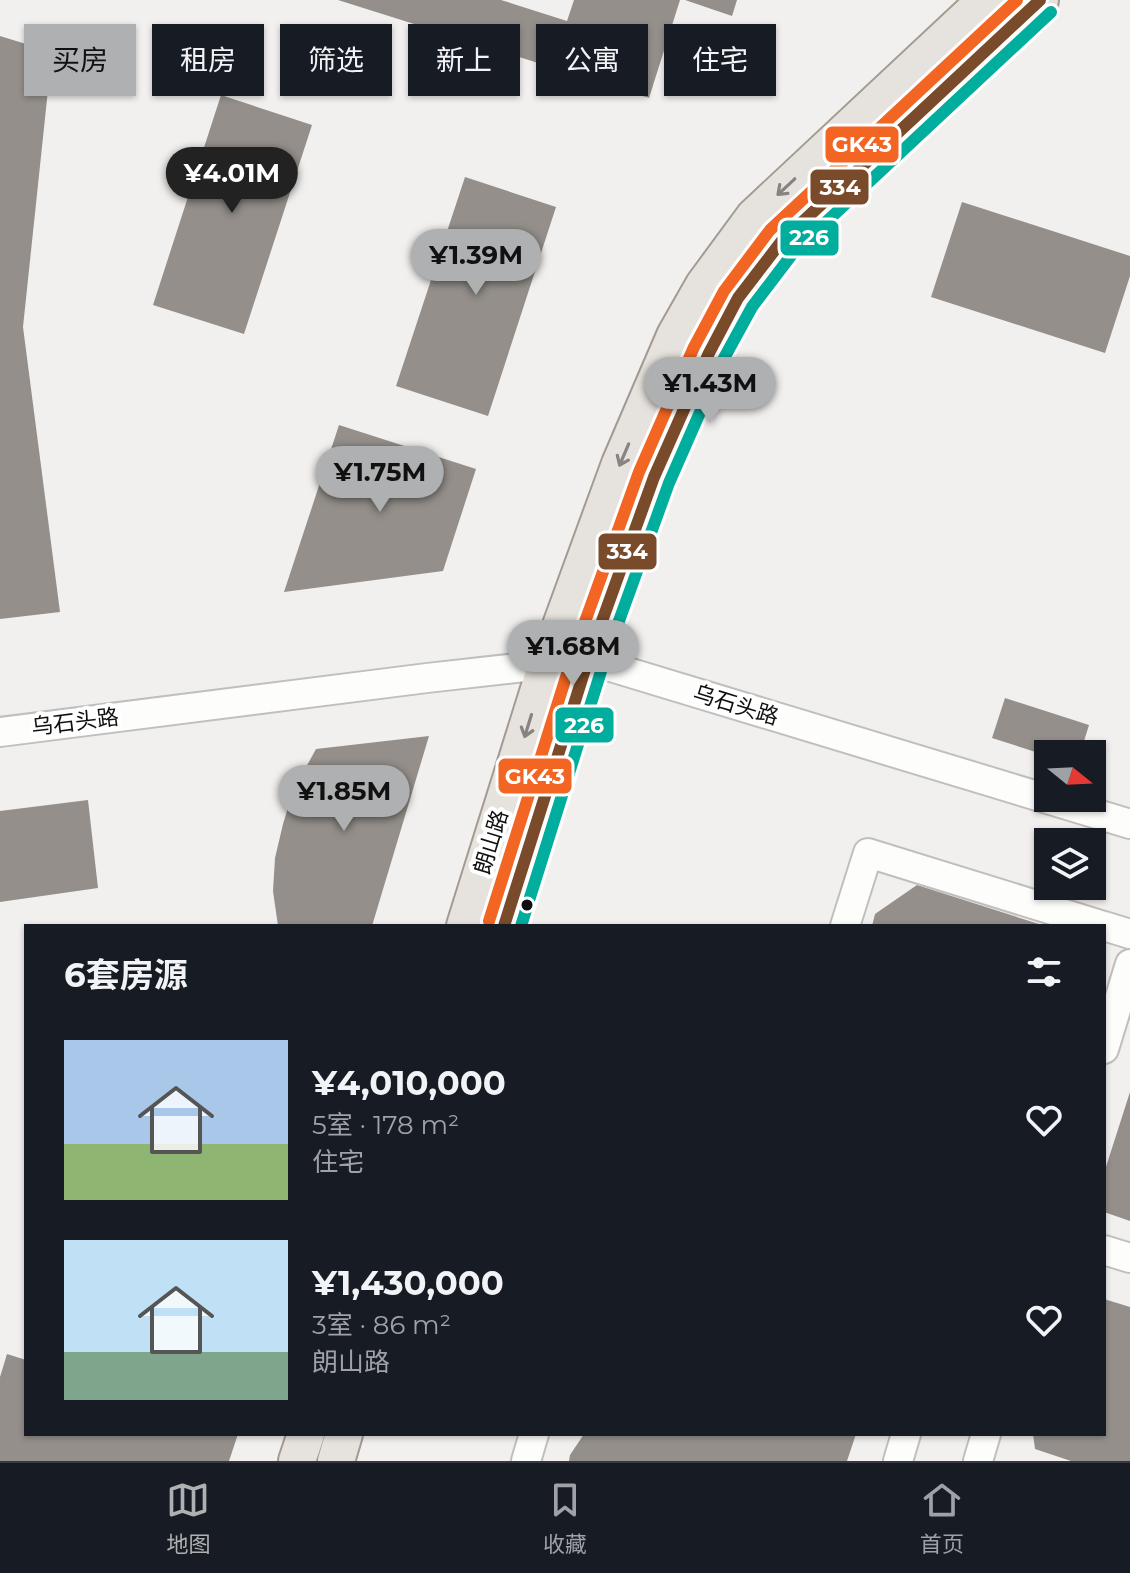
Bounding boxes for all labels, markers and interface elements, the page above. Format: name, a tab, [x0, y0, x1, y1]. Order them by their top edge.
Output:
chip: 买房	[24, 24, 136, 96]
chip: 租房	[152, 24, 264, 96]
chip: 筛选	[280, 24, 392, 96]
chip: 新上	[408, 24, 520, 96]
chip: 公寓	[536, 24, 648, 96]
chip: 住宅	[664, 24, 776, 96]
line badge: GK43	[824, 125, 900, 164]
text: GK43	[832, 131, 892, 158]
pin: ¥4.01M	[167, 147, 297, 215]
text: ¥4.01M	[184, 157, 280, 189]
line badge: 334	[809, 168, 870, 206]
text: 334	[818, 174, 861, 201]
one-way arrow	[776, 178, 796, 197]
line badge: 226	[779, 219, 840, 257]
text: 226	[789, 224, 829, 251]
pin: ¥1.39M	[411, 229, 541, 297]
text: ¥1.39M	[429, 239, 523, 271]
pin: ¥1.43M	[645, 357, 775, 425]
text: ¥1.43M	[663, 367, 757, 399]
one-way arrow	[616, 442, 631, 467]
pin: ¥1.75M	[315, 446, 445, 514]
text: ¥1.75M	[334, 456, 426, 488]
line badge: 334	[597, 532, 658, 571]
text: 334	[605, 538, 648, 565]
pin: ¥1.68M	[508, 620, 638, 688]
text: ¥1.68M	[525, 630, 621, 662]
street label: 乌石头路	[690, 679, 782, 731]
street label: 乌石头路	[30, 703, 120, 741]
line badge: 226	[554, 706, 615, 744]
text: 226	[564, 712, 604, 739]
one-way arrow	[519, 714, 534, 739]
north arrow	[1034, 740, 1106, 812]
map controls	[1034, 740, 1106, 900]
line badge: GK43	[497, 757, 573, 795]
text: GK43	[505, 763, 565, 790]
pin: ¥1.85M	[279, 765, 409, 833]
text: ¥1.85M	[297, 775, 391, 807]
street label: 朗山路	[468, 806, 514, 878]
button: layers	[1034, 828, 1106, 900]
unlabelled marker	[519, 897, 535, 913]
icon: filters	[1022, 950, 1066, 994]
text: 6套房源	[64, 954, 188, 996]
text: ¥4,010,000	[312, 1062, 506, 1104]
icon: home	[128, 1072, 224, 1168]
icon: heart	[1022, 1098, 1066, 1142]
text: 5室 · 178 m²	[312, 1109, 459, 1141]
text: 住宅	[312, 1146, 364, 1178]
text: ¥1,430,000	[312, 1262, 504, 1304]
icon: home	[128, 1272, 224, 1368]
icon: heart	[1022, 1298, 1066, 1342]
text: 3室 · 86 m²	[312, 1309, 451, 1341]
text: 朗山路	[312, 1346, 390, 1378]
tab: 地图	[166, 1478, 210, 1558]
tab: 收藏	[543, 1478, 587, 1558]
tab: 首页	[920, 1478, 964, 1558]

